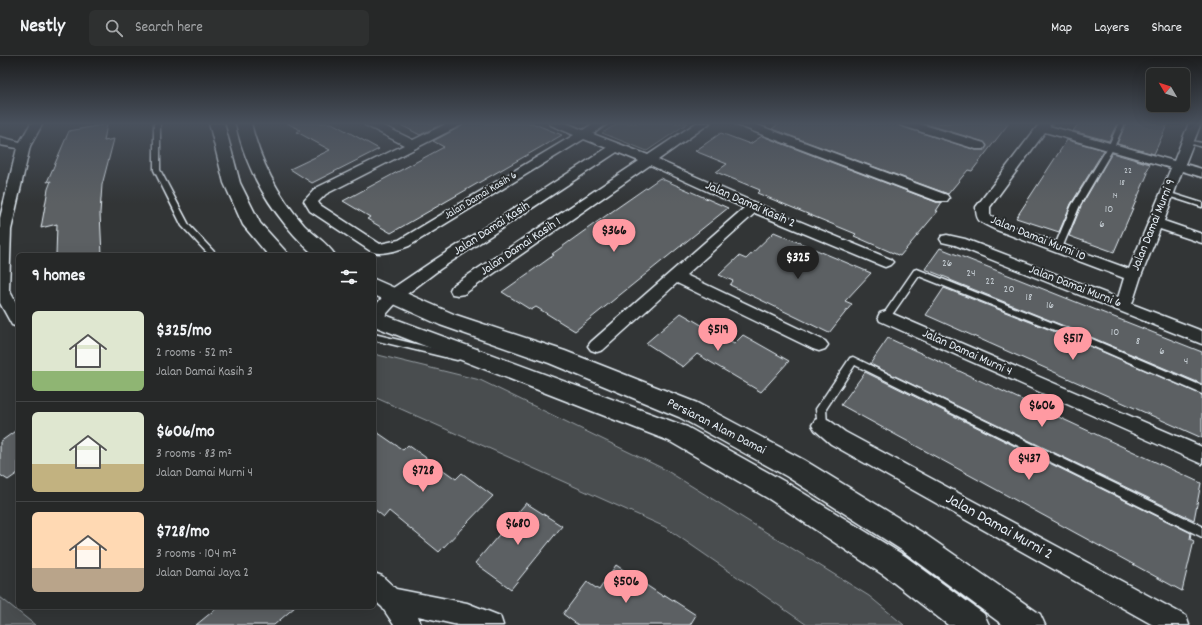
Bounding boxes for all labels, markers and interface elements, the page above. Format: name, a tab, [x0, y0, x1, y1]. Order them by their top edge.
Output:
search box	[89, 10, 369, 46]
text: Nestly	[20, 14, 65, 41]
icon: search	[103, 17, 125, 39]
text: Search here	[135, 17, 203, 39]
text: Map	[1051, 18, 1072, 38]
text: Layers	[1094, 18, 1129, 38]
text: Share	[1151, 18, 1182, 38]
north arrow	[1146, 68, 1190, 112]
map controls	[1146, 68, 1190, 112]
house number: 22	[1124, 165, 1132, 178]
street label: Jalan Damai Kasih 6	[442, 168, 520, 224]
street label: Jalan Damai Murni 9	[1127, 176, 1181, 274]
street label: Jalan Damai Kasih 2	[702, 177, 798, 233]
house number: 18	[1119, 177, 1125, 190]
house number: 14	[1112, 190, 1118, 203]
street label: Jalan Damai Kasih	[450, 197, 534, 261]
house number: 10	[1105, 202, 1113, 218]
street label: Jalan Damai Murni 10	[987, 211, 1089, 267]
street label: Jalan Damai Kasih 1	[477, 213, 565, 281]
house number: 6	[1099, 217, 1105, 233]
pin: $366	[590, 219, 638, 253]
text: $366	[601, 222, 627, 241]
pin: $325	[774, 246, 822, 280]
text: $325	[786, 249, 810, 268]
house number: 26	[942, 256, 952, 272]
street label: Jalan Damai Murni 6	[1026, 261, 1124, 313]
text: 9 homes	[32, 265, 85, 289]
icon: filters	[338, 266, 360, 288]
house number: 24	[966, 266, 976, 282]
house number: 22	[985, 274, 995, 290]
house number: 20	[1004, 282, 1014, 298]
house number: 18	[1026, 290, 1032, 306]
house number: 16	[1046, 298, 1054, 314]
pin: $519	[694, 318, 742, 352]
text: $325/mo	[156, 320, 212, 344]
text: $519	[707, 321, 729, 340]
street label: Jalan Damai Murni 4	[919, 325, 1015, 381]
house number: 10	[1111, 325, 1119, 341]
icon: home	[64, 327, 112, 375]
pin: $517	[1049, 327, 1097, 361]
text: $517	[1063, 330, 1083, 349]
house number: 8	[1136, 334, 1140, 350]
text: 2 rooms · 52 m²	[156, 344, 233, 363]
house number: 6	[1159, 344, 1165, 360]
house number: 4	[1184, 354, 1188, 370]
text: Jalan Damai Kasih 3	[156, 363, 253, 382]
street label: Persiaran Alam Damai	[663, 394, 769, 460]
pin: $606	[1018, 394, 1066, 428]
text: $606	[1029, 397, 1055, 416]
text: $606/mo	[156, 421, 215, 445]
icon: home	[64, 428, 112, 476]
text: 3 rooms · 83 m²	[156, 445, 232, 464]
pin: $437	[1005, 447, 1053, 481]
text: $437	[1018, 450, 1040, 469]
pin: $728	[399, 459, 447, 493]
text: $728	[412, 462, 434, 481]
text: Jalan Damai Murni 4	[156, 464, 253, 483]
street label: Jalan Damai Murni 2	[941, 488, 1057, 566]
pin: $680	[494, 512, 542, 546]
text: $680	[505, 515, 531, 534]
text: $728/mo	[156, 521, 209, 545]
icon: home	[64, 528, 112, 576]
text: 3 rooms · 104 m²	[156, 545, 236, 564]
text: Jalan Damai Jaya 2	[156, 564, 249, 583]
pin: $506	[602, 570, 650, 604]
text: $506	[613, 573, 639, 592]

